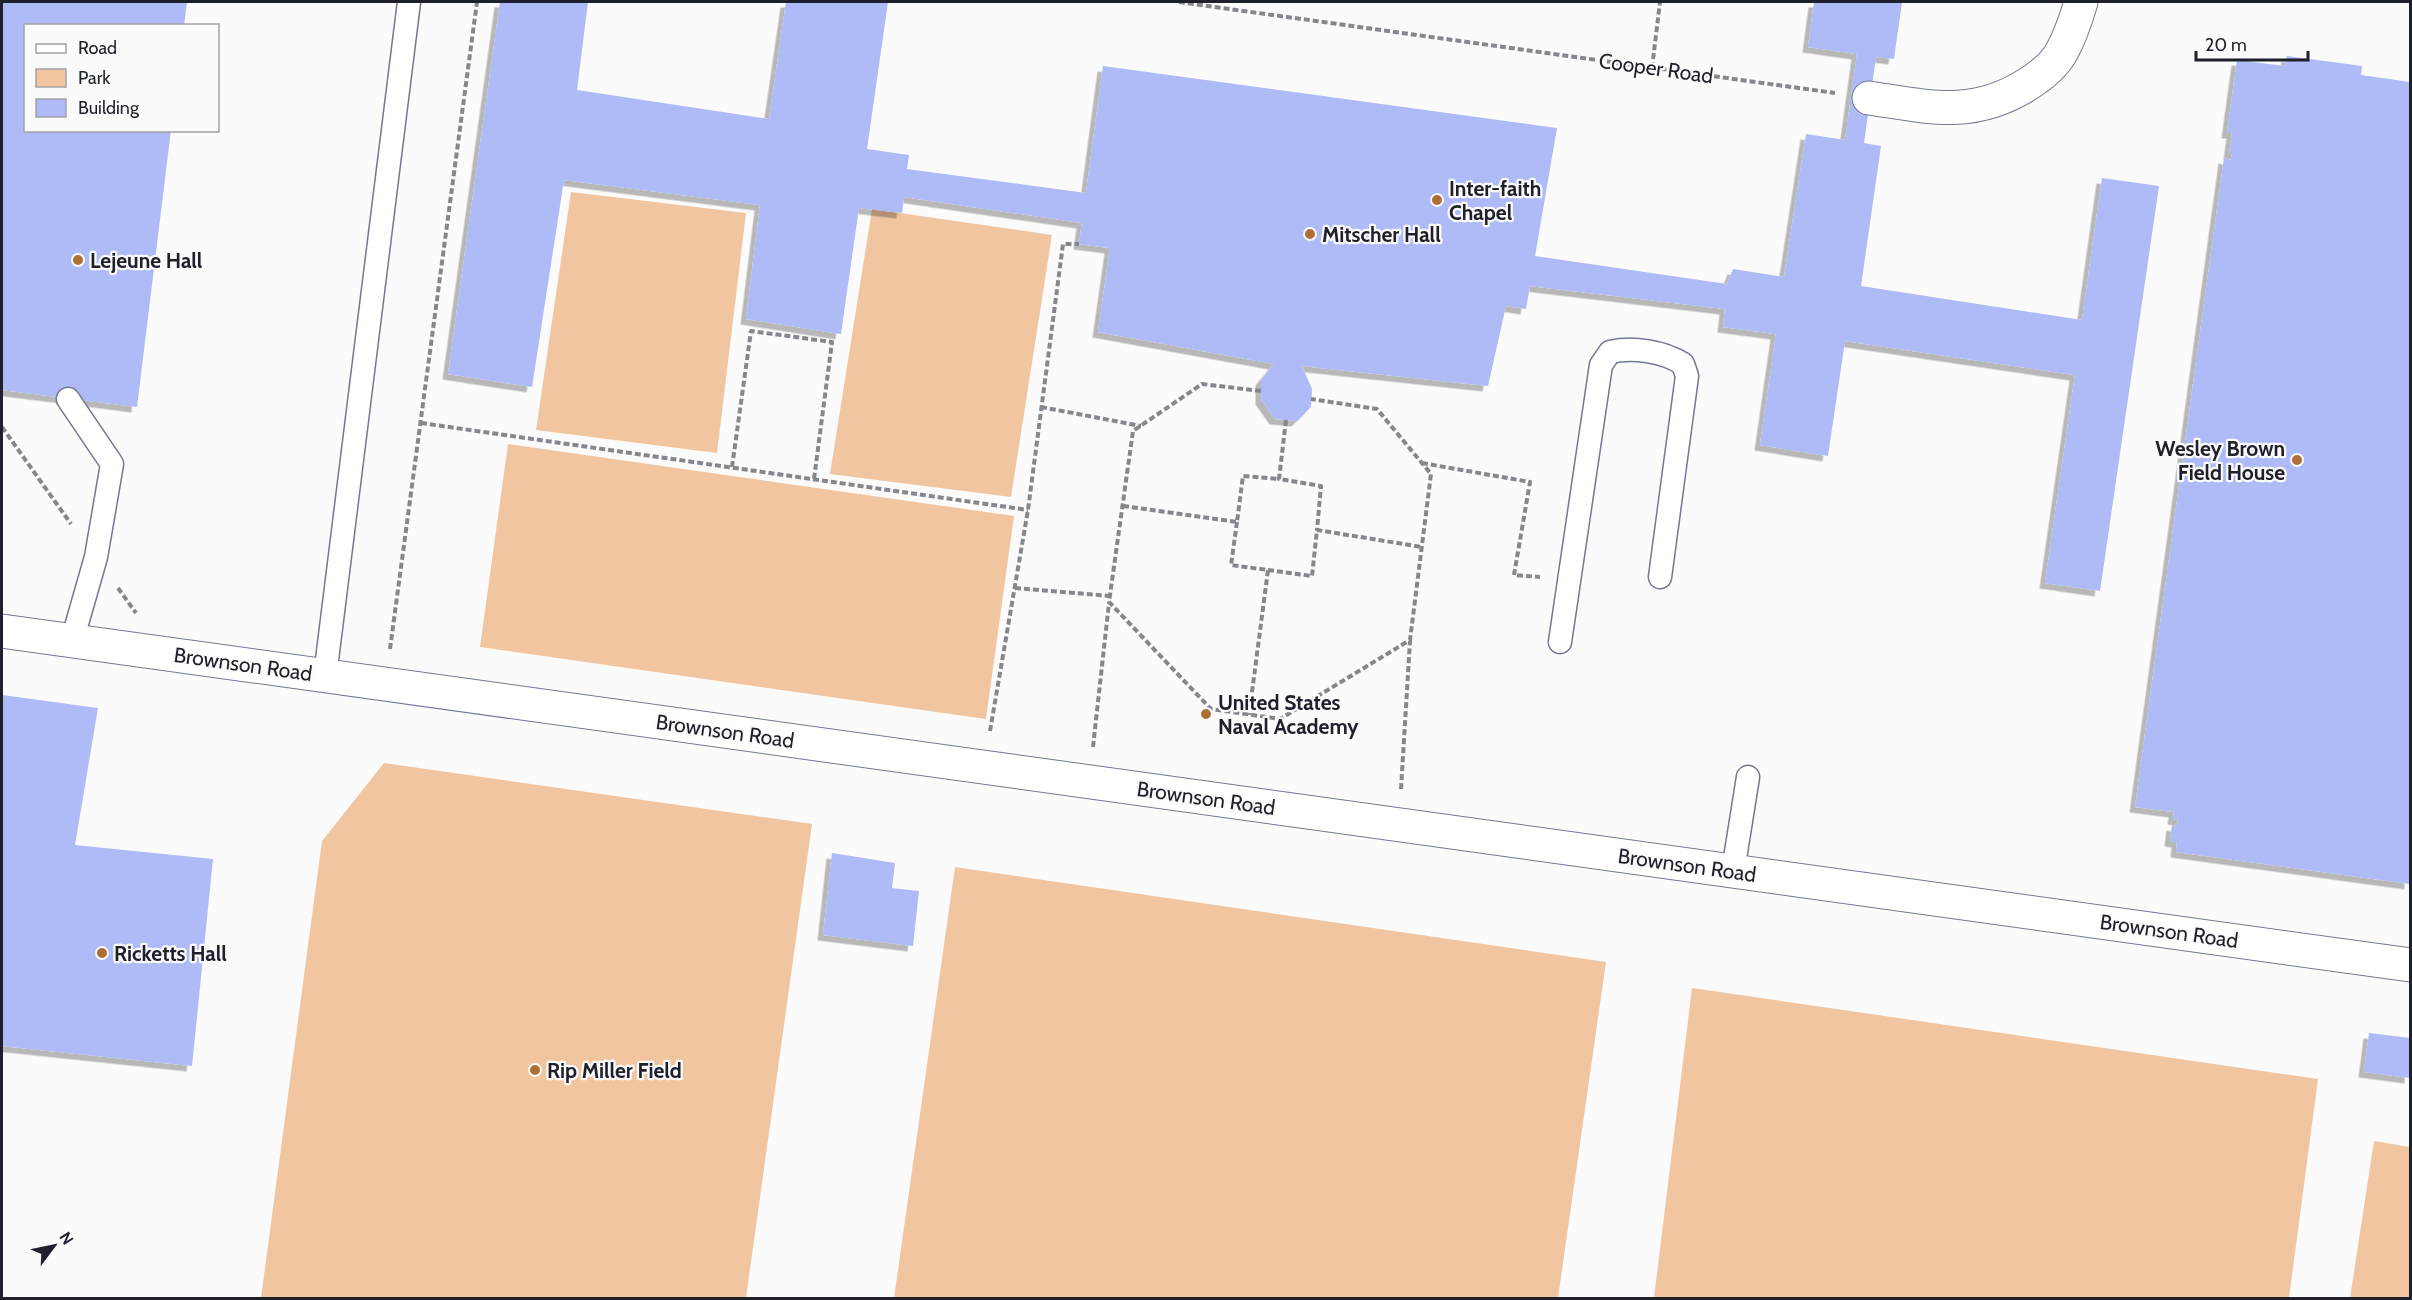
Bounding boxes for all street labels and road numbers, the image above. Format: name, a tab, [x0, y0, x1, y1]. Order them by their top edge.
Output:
street label: Cooper Road	[1597, 48, 1715, 88]
street label: Brownson Road	[172, 642, 314, 686]
street label: Brownson Road	[654, 709, 796, 753]
street label: Brownson Road	[1135, 776, 1277, 820]
street label: Brownson Road	[1616, 843, 1758, 887]
street label: Brownson Road	[2098, 909, 2240, 953]

